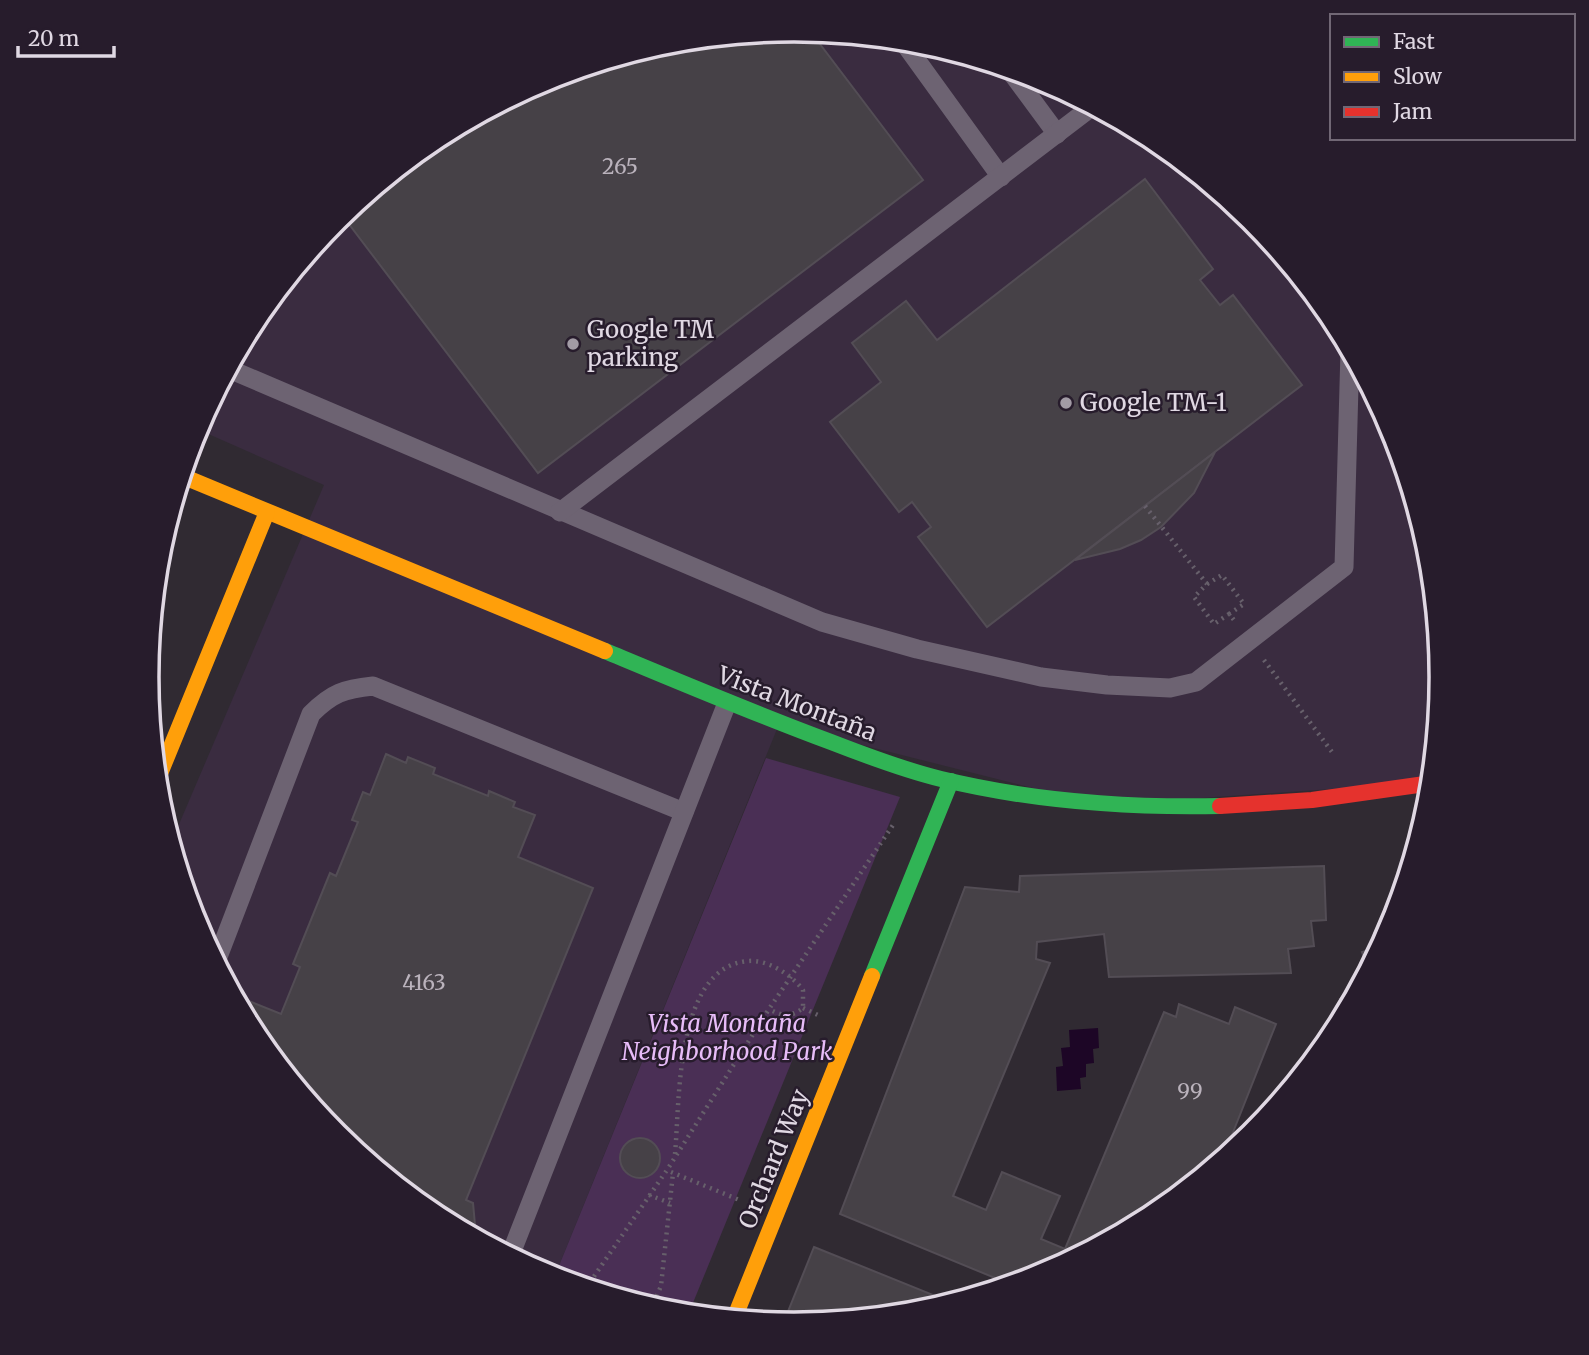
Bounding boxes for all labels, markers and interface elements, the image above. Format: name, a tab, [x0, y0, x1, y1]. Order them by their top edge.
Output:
scale bar	[18, 14, 114, 58]
legend	[1330, 14, 1575, 140]
text: 20 m	[28, 25, 80, 52]
text: Fast	[1393, 28, 1435, 55]
text: Slow	[1393, 63, 1442, 90]
text: Jam	[1392, 98, 1432, 125]
house number: 265	[602, 153, 638, 180]
place label: Google TM parking	[587, 314, 714, 373]
marker: Google TM parking	[565, 336, 581, 352]
place label: Google TM-1	[1080, 387, 1227, 418]
marker: Google TM-1	[1058, 395, 1074, 411]
street label: Vista Montaña	[712, 659, 881, 748]
house number: 4163	[402, 969, 446, 996]
park label: Vista Montaña Neighborhood Park	[621, 1008, 833, 1067]
house number: 99	[1177, 1078, 1203, 1105]
street label: Orchard Way	[732, 1085, 816, 1233]

